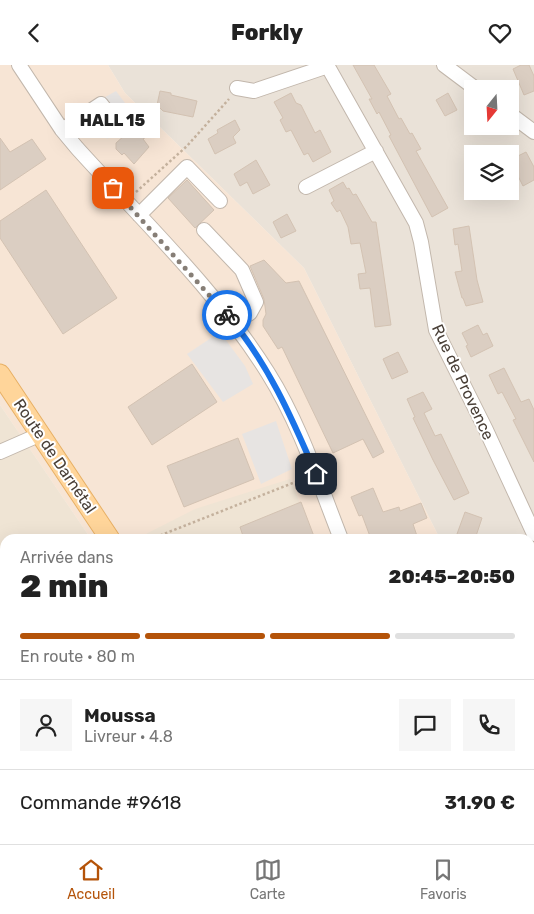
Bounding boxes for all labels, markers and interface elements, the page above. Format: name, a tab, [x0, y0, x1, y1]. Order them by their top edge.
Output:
icon: back	[20, 19, 48, 47]
text: Forkly	[231, 19, 303, 46]
icon: heart	[486, 19, 514, 47]
north arrow	[464, 80, 519, 135]
map controls	[464, 80, 519, 200]
callout: HALL 15	[66, 103, 160, 138]
text: HALL 15	[80, 111, 145, 130]
button: layers	[464, 145, 519, 200]
pin	[92, 167, 134, 209]
icon: bag	[99, 174, 127, 202]
courier	[202, 290, 252, 340]
icon: bike	[213, 301, 241, 329]
street label: Rue de Provence	[428, 321, 498, 443]
street label: Route de Darnétal	[10, 395, 100, 517]
pin	[295, 453, 337, 495]
icon: home	[302, 460, 330, 488]
text: Arrivée dans	[20, 548, 113, 567]
text: 20:45–20:50	[389, 565, 515, 588]
text: 2 min	[20, 567, 109, 605]
text: En route · 80 m	[20, 647, 135, 666]
button: person	[20, 699, 72, 751]
button: chat	[399, 699, 451, 751]
button: phone	[463, 699, 515, 751]
text: Moussa	[84, 704, 156, 727]
text: Livreur · 4.8	[84, 727, 173, 746]
text: Commande #9618	[20, 791, 182, 814]
text: 31.90 €	[445, 791, 515, 814]
tab: Accueil	[67, 856, 115, 903]
tab: Carte	[250, 856, 285, 903]
tab: Favoris	[420, 856, 467, 903]

